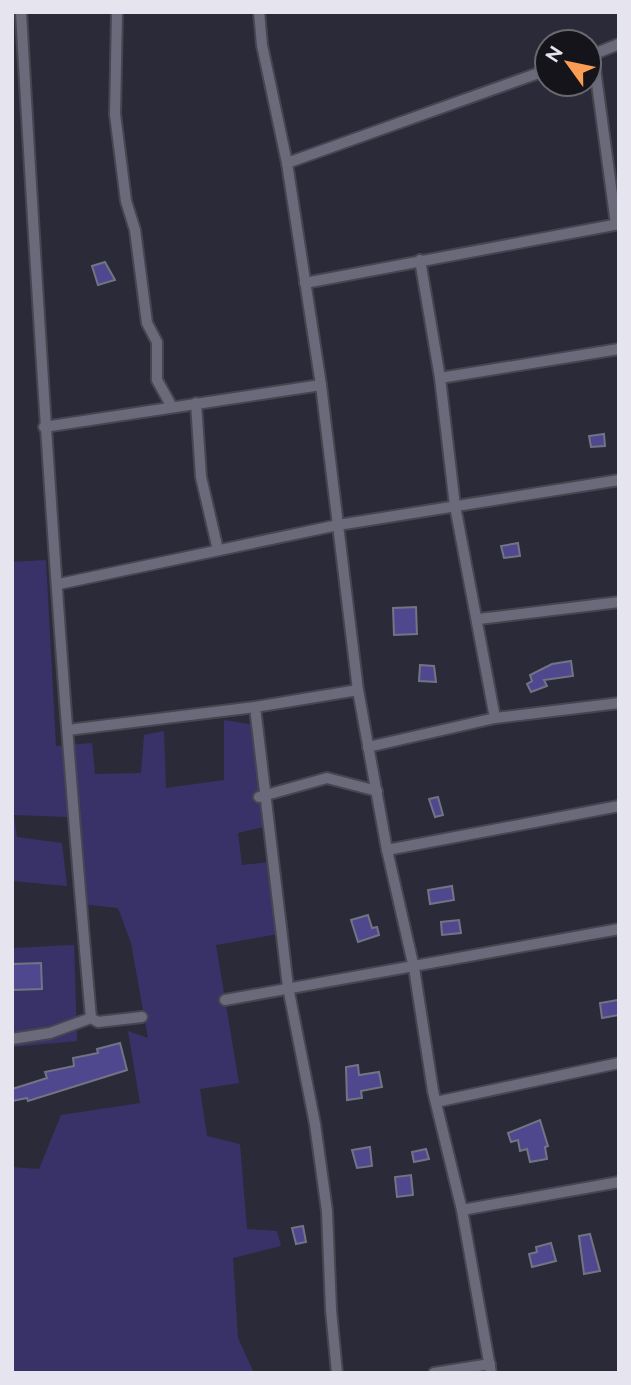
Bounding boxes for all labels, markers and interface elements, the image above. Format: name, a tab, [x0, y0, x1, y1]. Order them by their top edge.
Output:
north arrow	[533, 28, 603, 98]
text: N	[541, 42, 567, 66]

